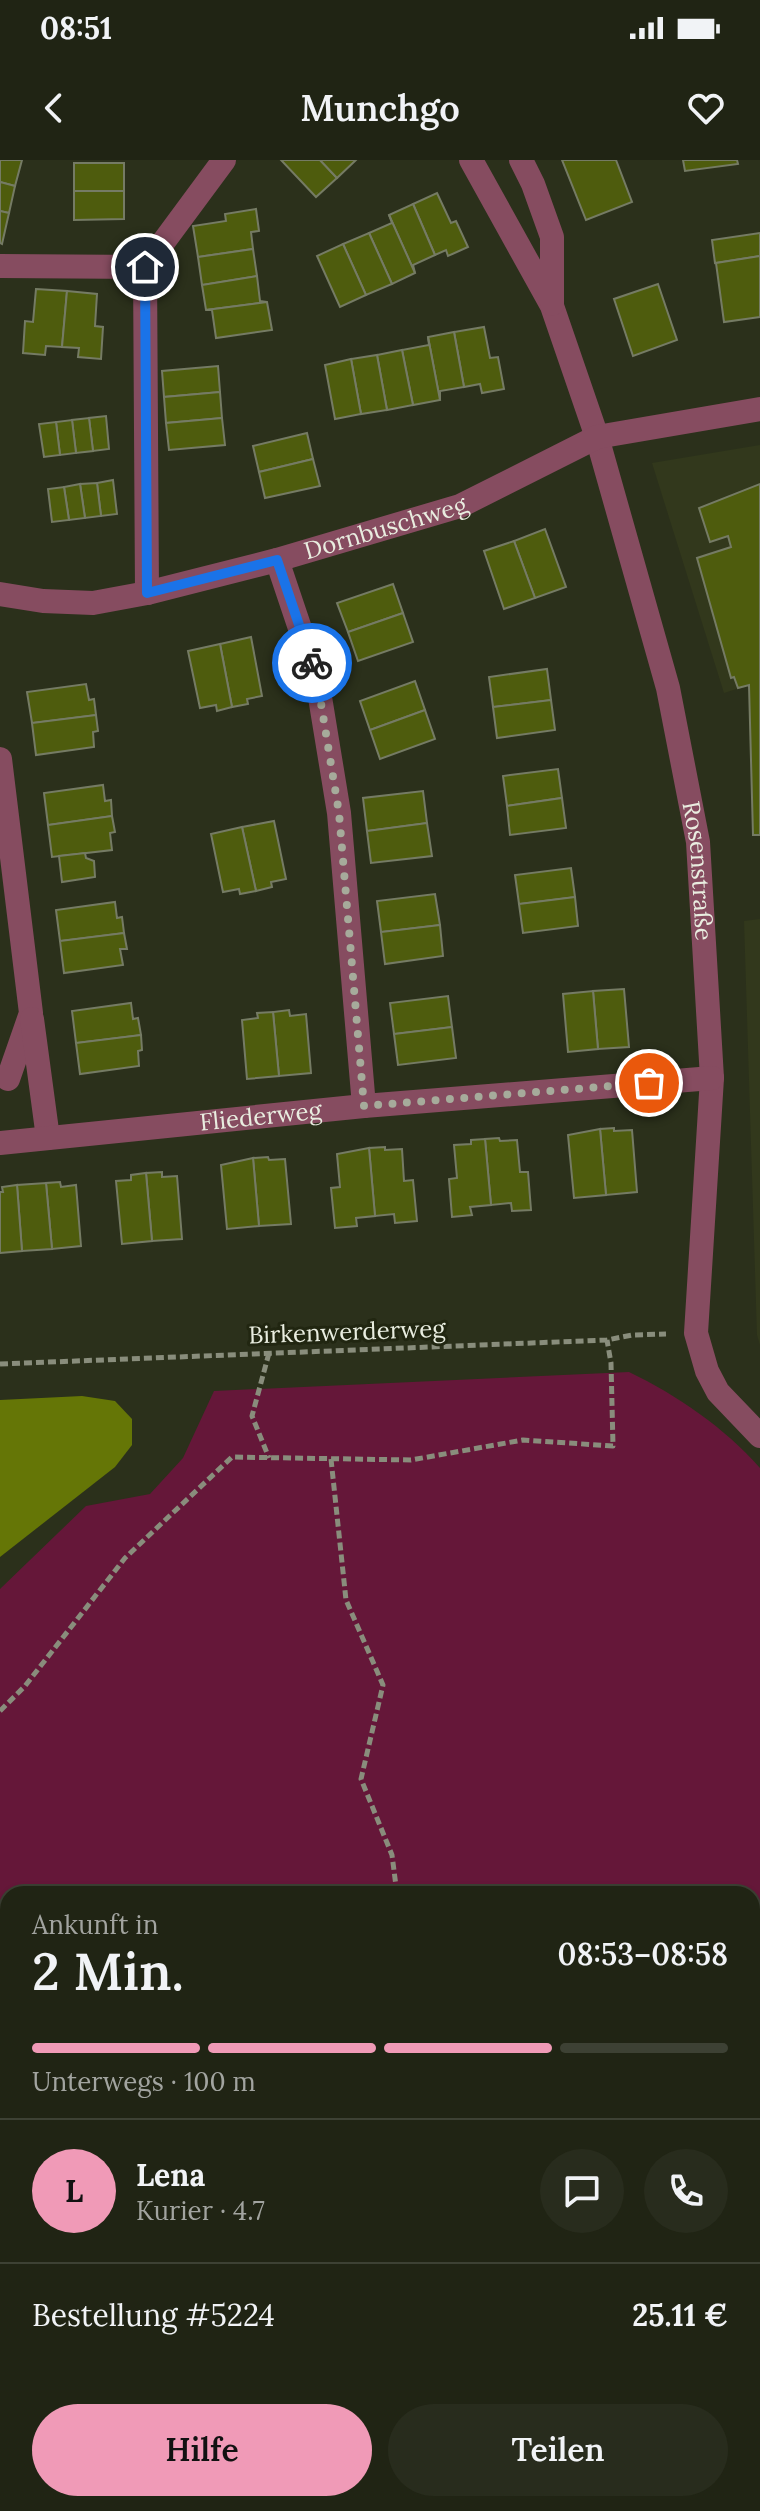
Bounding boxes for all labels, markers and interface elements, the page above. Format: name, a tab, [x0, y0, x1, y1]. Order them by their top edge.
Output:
text: 08:51	[40, 9, 112, 47]
text: Munchgo	[300, 85, 460, 131]
icon: back	[32, 86, 76, 130]
icon: heart	[684, 86, 728, 130]
pin	[111, 233, 179, 301]
icon: home	[123, 245, 167, 289]
street label: Dornbuschweg	[300, 488, 474, 566]
courier	[272, 623, 352, 703]
icon: bike	[290, 641, 334, 685]
street label: Rosenstraße	[675, 798, 720, 942]
pin	[615, 1049, 683, 1117]
icon: bag	[627, 1061, 671, 1105]
street label: Fliederweg	[198, 1094, 324, 1138]
street label: Birkenwerderweg	[248, 1313, 447, 1350]
text: Ankunft in	[32, 1908, 158, 1941]
text: 08:53–08:58	[557, 1935, 728, 1973]
text: 2 Min.	[32, 1938, 184, 2004]
text: Unterwegs · 100 m	[32, 2065, 256, 2098]
button: chat	[540, 2149, 624, 2233]
button: phone	[644, 2149, 728, 2233]
text: Lena	[136, 2156, 205, 2194]
text: L	[65, 2172, 83, 2210]
text: Kurier · 4.7	[136, 2194, 265, 2227]
text: Bestellung #5224	[32, 2296, 275, 2334]
text: 25.11 €	[632, 2296, 728, 2334]
button: Hilfe	[32, 2404, 372, 2496]
button: Teilen	[388, 2404, 728, 2496]

